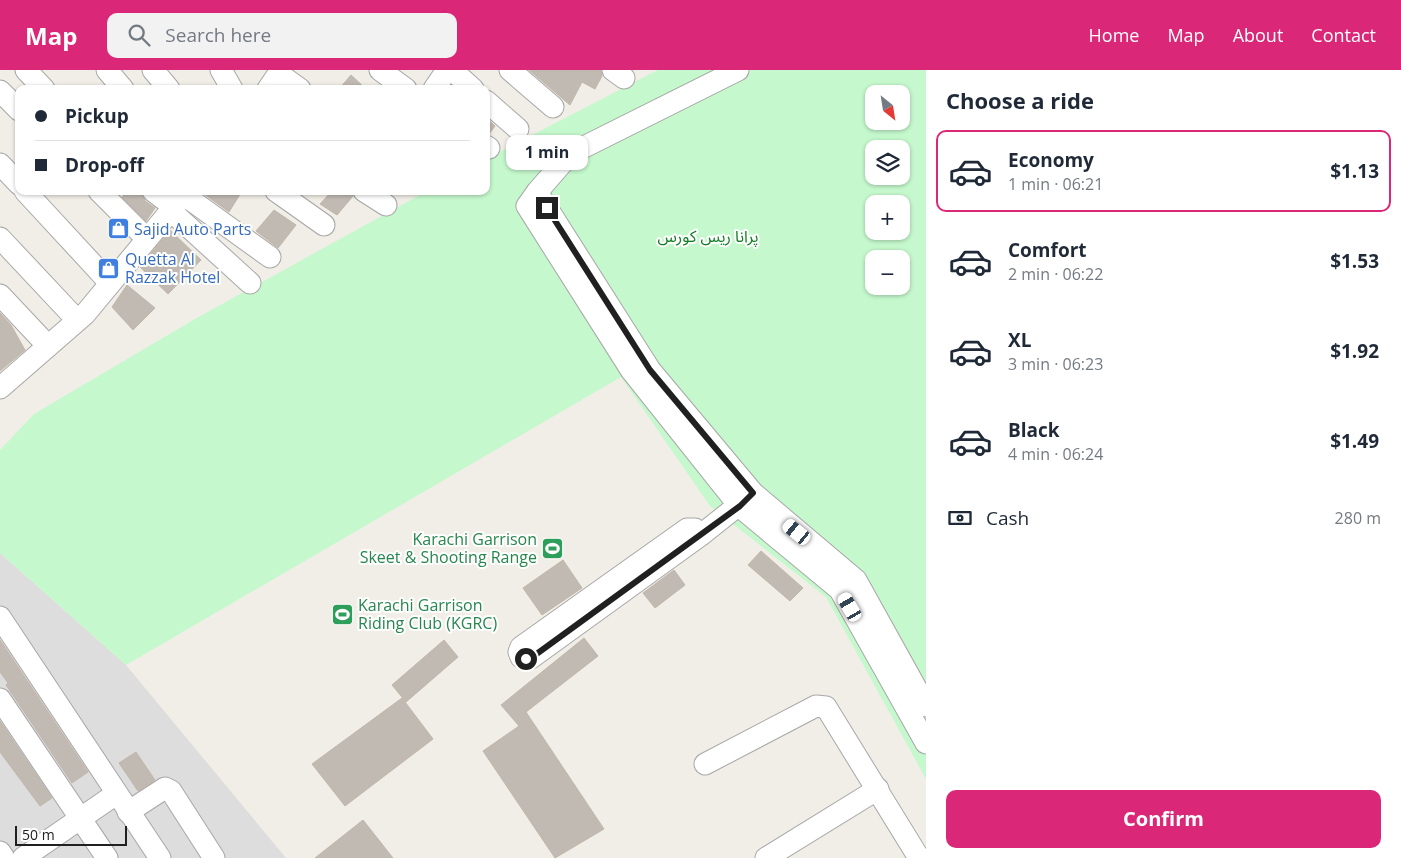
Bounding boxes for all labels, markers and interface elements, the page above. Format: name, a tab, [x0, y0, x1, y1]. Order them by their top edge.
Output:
search box	[107, 13, 457, 58]
text: Map	[25, 19, 77, 52]
icon: search	[125, 21, 153, 49]
text: Search here	[165, 22, 271, 48]
text: Home	[1089, 23, 1139, 47]
text: Map	[1167, 23, 1205, 47]
text: About	[1233, 23, 1283, 47]
text: Contact	[1311, 23, 1376, 47]
north arrow	[865, 85, 910, 130]
map controls	[865, 85, 910, 295]
text: Choose a ride	[946, 85, 1094, 115]
text: Pickup	[65, 103, 129, 129]
callout: 1 min	[506, 136, 588, 170]
button: layers	[865, 140, 910, 185]
text: 1 min	[525, 141, 569, 163]
text: Economy	[1008, 147, 1094, 173]
icon: car	[948, 149, 993, 194]
text: Drop-off	[65, 152, 144, 178]
text: $1.13	[1330, 158, 1379, 184]
text: 1 min · 06:21	[1008, 173, 1103, 195]
button: +	[865, 195, 910, 240]
route end	[536, 197, 558, 219]
shop icon: Sajid Auto Parts	[106, 217, 130, 241]
place label: Sajid Auto Parts	[134, 218, 251, 240]
park label: پرانا ریس کورس	[657, 225, 759, 247]
text: Comfort	[1008, 237, 1087, 263]
icon: car	[948, 239, 993, 284]
place label: Quetta Al Razzak Hotel	[125, 248, 220, 288]
text: $1.53	[1330, 248, 1379, 274]
button: −	[865, 250, 910, 295]
shop icon: Quetta Al Razzak Hotel	[97, 256, 121, 280]
text: 2 min · 06:22	[1008, 263, 1103, 285]
text: XL	[1008, 327, 1031, 353]
icon: car	[948, 329, 993, 374]
text: $1.92	[1330, 338, 1379, 364]
text: 3 min · 06:23	[1008, 353, 1103, 375]
text: Black	[1008, 417, 1060, 443]
icon: car	[948, 419, 993, 464]
text: $1.49	[1330, 428, 1379, 454]
text: 4 min · 06:24	[1008, 443, 1103, 465]
icon: cash	[946, 504, 974, 532]
text: Cash	[986, 505, 1029, 531]
text: 280 m	[1335, 507, 1381, 529]
car	[780, 517, 813, 547]
place label: Karachi Garrison Skeet & Shooting Range	[360, 528, 537, 568]
sports icon: Karachi Garrison Skeet & Shooting Range	[541, 536, 565, 560]
car	[836, 590, 863, 624]
place label: Karachi Garrison Riding Club (KGRC)	[358, 594, 497, 634]
sports icon: Karachi Garrison Riding Club (KGRC)	[330, 602, 354, 626]
route start	[515, 648, 537, 670]
button: Confirm	[946, 790, 1381, 848]
scale bar	[15, 823, 128, 846]
text: 50 m	[22, 825, 55, 844]

